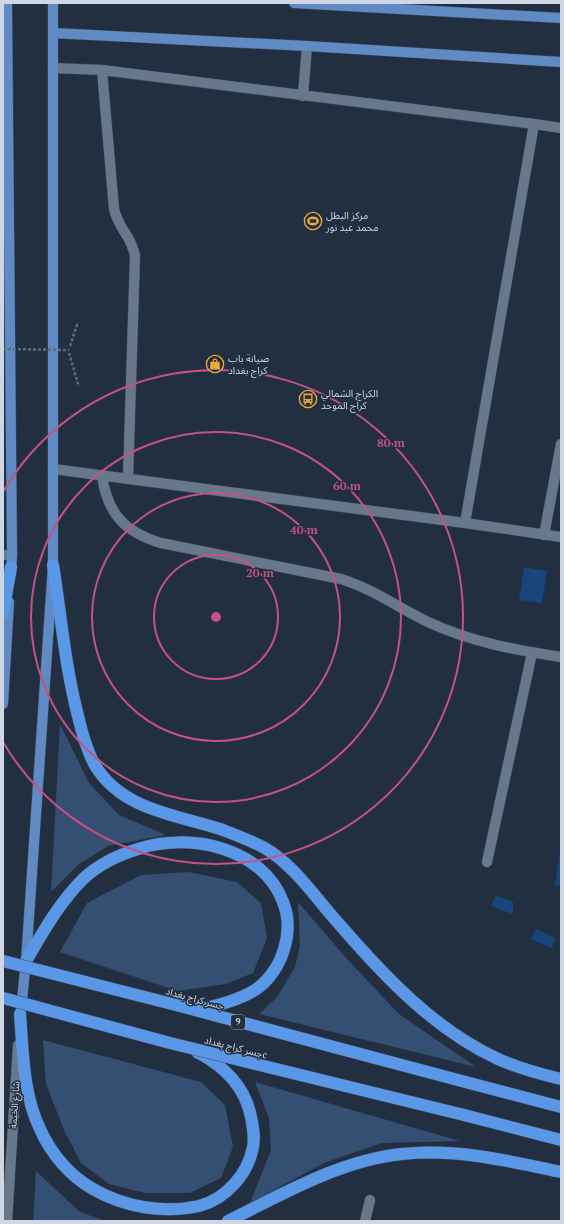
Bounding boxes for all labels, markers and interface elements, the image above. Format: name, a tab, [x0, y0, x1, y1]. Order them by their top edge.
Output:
place label: مركز البطل محمد عبد نور	[325, 209, 378, 234]
sports icon: مركز البطل محمد عبد نور	[303, 211, 323, 231]
place label: صيانة باب كراج بغداد	[228, 352, 269, 378]
shop icon: صيانة باب كراج بغداد	[205, 354, 225, 374]
place label: الكراج الشمالي كراج الموحد	[321, 387, 378, 413]
bus stop icon: الكراج الشمالي كراج الموحد	[298, 389, 318, 409]
text: 80 m	[377, 435, 405, 450]
text: 60 m	[333, 478, 361, 493]
text: 40 m	[290, 522, 318, 537]
text: 20 m	[246, 565, 274, 580]
centre of rings	[209, 610, 223, 624]
street label: جسر كراج بغداد	[164, 984, 226, 1014]
road number: 9	[231, 1015, 245, 1029]
street label: جسر كراج بغدادc	[203, 1033, 269, 1063]
street label: شارع الخيمة	[6, 1081, 24, 1129]

